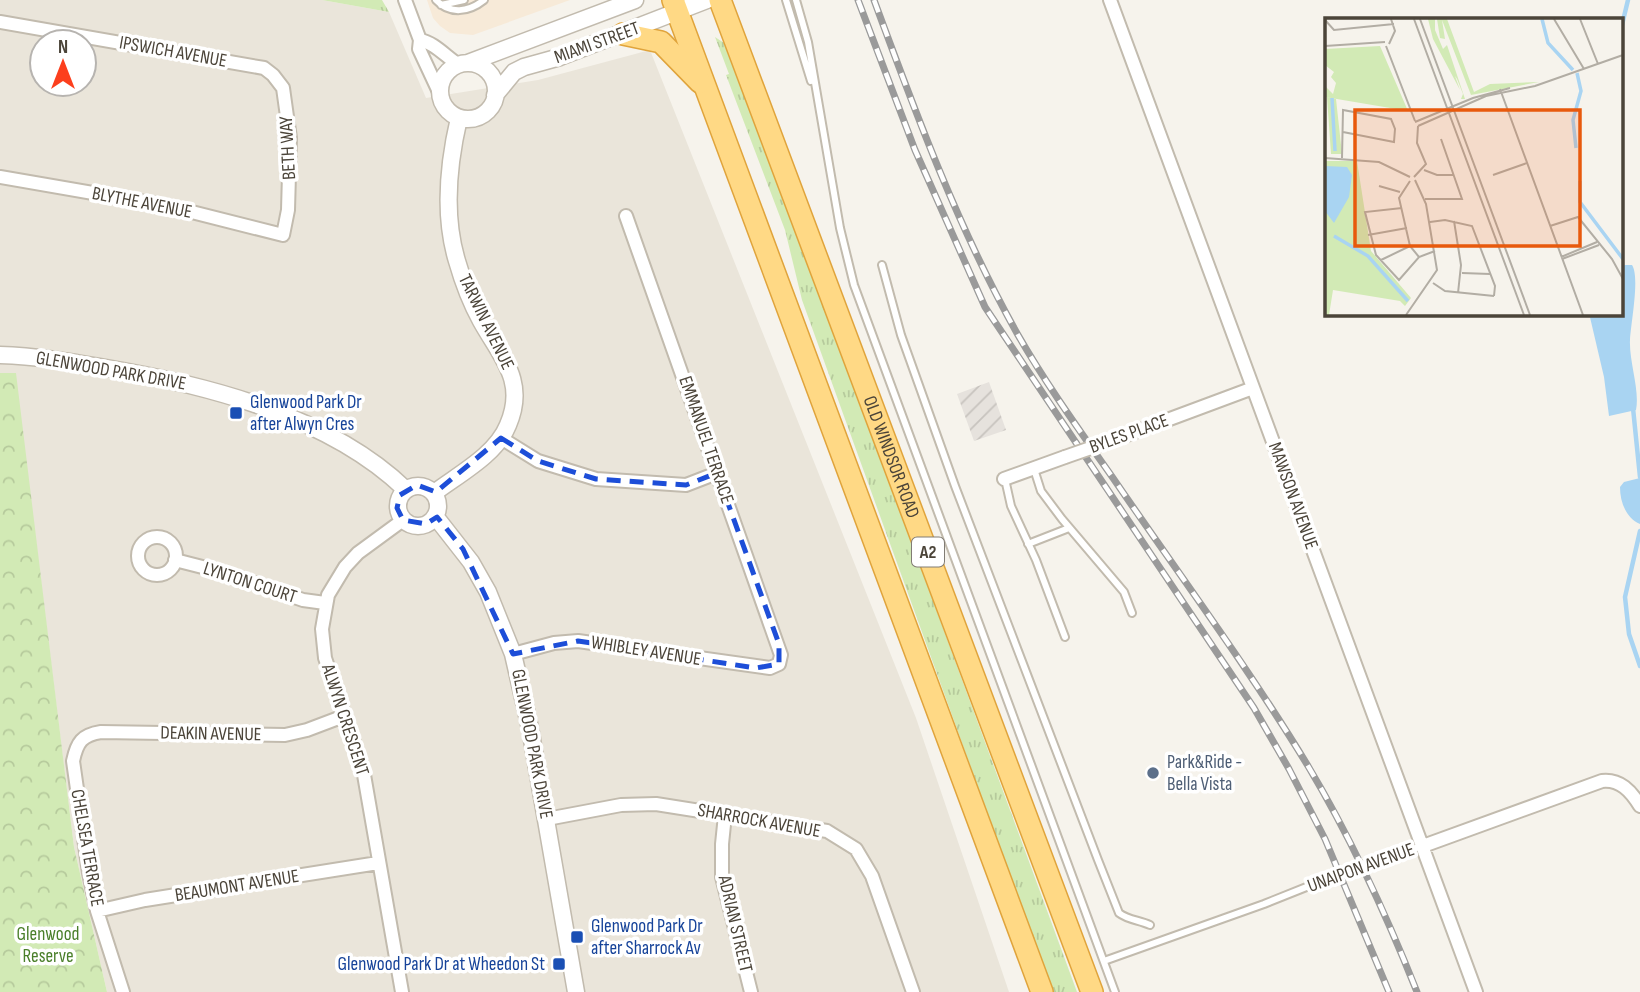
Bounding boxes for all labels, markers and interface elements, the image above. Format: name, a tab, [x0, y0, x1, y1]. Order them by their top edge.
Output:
street label: MIAMI STREET	[551, 17, 643, 69]
inset map	[1325, 18, 1622, 315]
north arrow	[28, 28, 98, 98]
street label: IPSWICH AVENUE	[117, 31, 229, 73]
text: N	[58, 36, 68, 59]
street label: BETH WAY	[275, 115, 301, 180]
street label: BLYTHE AVENUE	[90, 182, 194, 224]
street label: TARWIN AVENUE	[453, 270, 519, 374]
street label: GLENWOOD PARK DRIVE	[34, 346, 188, 396]
street label: EMMANUEL TERRACE	[673, 373, 739, 507]
place label: Glenwood Park Dr after Alwyn Cres	[250, 391, 362, 436]
street label: OLD WINDSOR ROAD	[858, 393, 925, 521]
marker: Glenwood Park Dr after Alwyn Cres	[228, 405, 244, 421]
street label: BYLES PLACE	[1086, 409, 1172, 459]
street label: MAWSON AVENUE	[1263, 439, 1323, 553]
road number: A2	[912, 538, 944, 566]
street label: LYNTON COURT	[200, 557, 300, 609]
street label: WHIBLEY AVENUE	[589, 631, 703, 671]
street label: ALWYN CRESCENT	[316, 660, 374, 779]
street label: GLENWOOD PARK DRIVE	[506, 667, 558, 821]
street label: DEAKIN AVENUE	[160, 722, 262, 746]
place label: Park&Ride - Bella Vista	[1167, 751, 1242, 796]
marker: Park&Ride - Bella Vista	[1145, 765, 1161, 781]
street label: CHELSEA TERRACE	[65, 788, 109, 908]
street label: SHARROCK AVENUE	[696, 799, 822, 843]
street label: UNAIPON AVENUE	[1304, 838, 1418, 898]
street label: BEAUMONT AVENUE	[173, 865, 301, 907]
street label: ADRIAN STREET	[712, 872, 757, 975]
place label: Glenwood Park Dr after Sharrock Av	[591, 915, 703, 960]
park label: Glenwood Reserve	[16, 923, 80, 968]
marker: Glenwood Park Dr after Sharrock Av	[569, 929, 585, 945]
place label: Glenwood Park Dr at Wheedon St	[337, 953, 545, 976]
marker: Glenwood Park Dr at Wheedon St	[551, 956, 567, 972]

